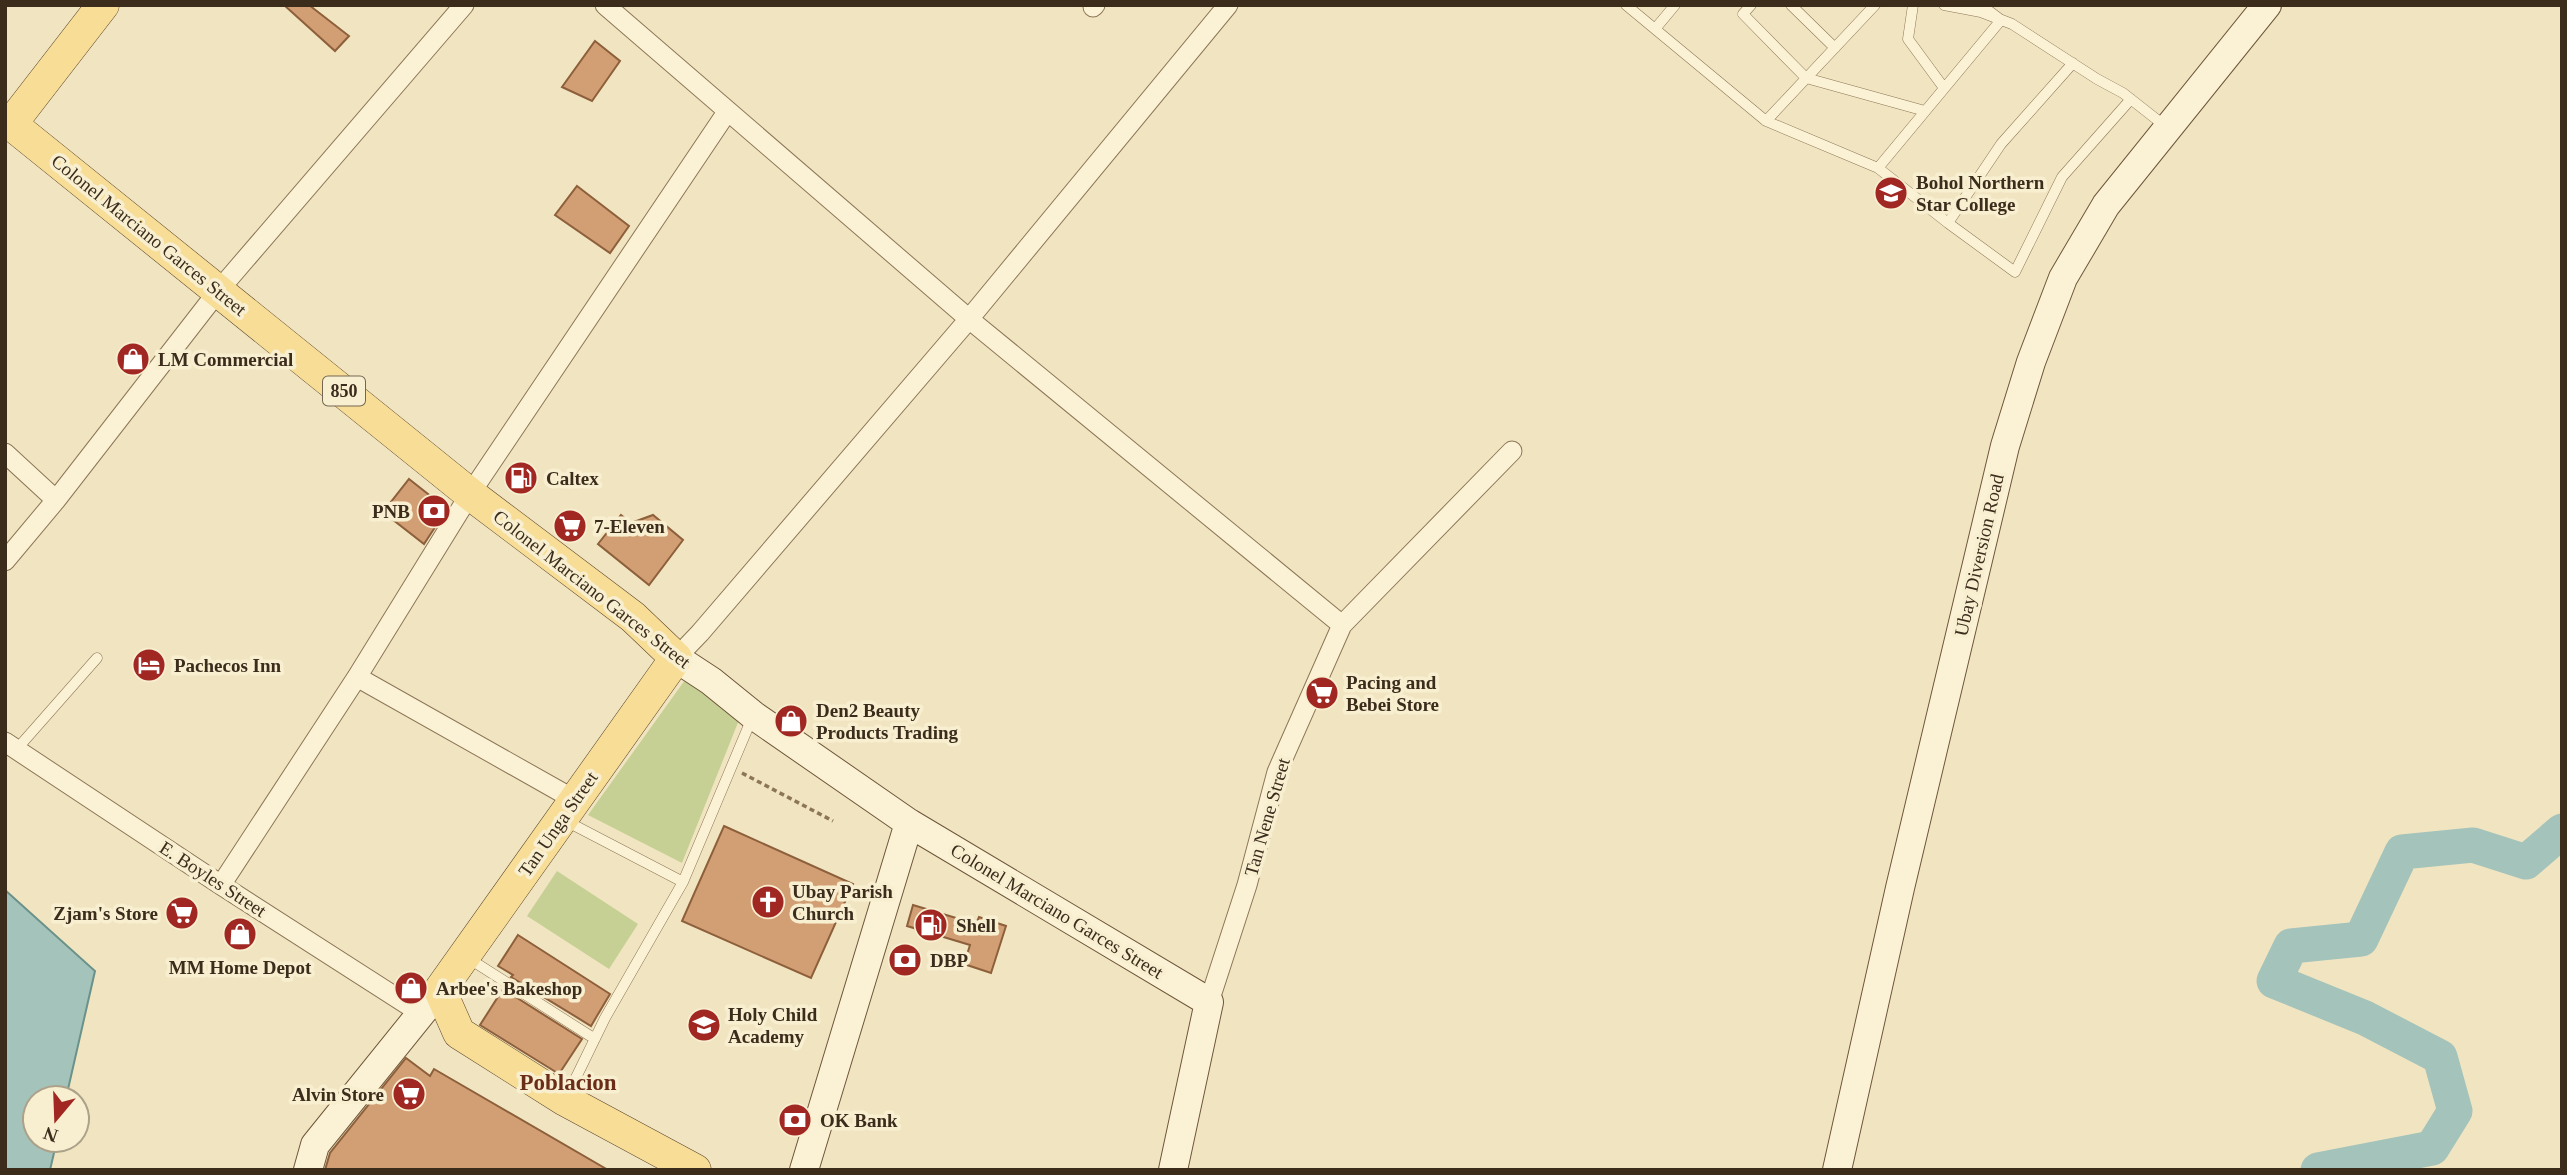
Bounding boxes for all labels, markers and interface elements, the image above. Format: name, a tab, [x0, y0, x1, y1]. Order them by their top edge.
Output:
street label: Colonel Marciano Garces Street	[47, 150, 251, 320]
place label: Bohol Northern Star College	[1916, 172, 2045, 215]
school or university icon: Bohol Northern Star College	[1872, 174, 1910, 212]
shop icon: LM Commercial	[114, 340, 152, 378]
place label: LM Commercial	[158, 349, 293, 370]
road number: 850	[323, 376, 365, 405]
fuel station icon: Caltex	[502, 459, 540, 497]
place label: Caltex	[546, 468, 599, 489]
street label: Ubay Diversion Road	[1950, 471, 2008, 638]
bank icon: PNB	[415, 492, 453, 530]
place label: PNB	[372, 501, 410, 522]
street label: Colonel Marciano Garces Street	[489, 506, 695, 673]
supermarket icon: 7-Eleven	[551, 507, 589, 545]
place label: 7-Eleven	[594, 516, 665, 537]
hotel icon: Pachecos Inn	[130, 646, 168, 684]
place label: Pachecos Inn	[174, 655, 282, 676]
place label: Pacing and Bebei Store	[1346, 672, 1439, 715]
supermarket icon: Pacing and Bebei Store	[1303, 674, 1341, 712]
place label: Den2 Beauty Products Trading	[816, 700, 958, 743]
shop icon: Den2 Beauty Products Trading	[772, 702, 810, 740]
street label: Tan Nene Street	[1240, 755, 1294, 879]
street label: Tan Unga Street	[514, 767, 602, 880]
street label: E. Boyles Street	[156, 837, 271, 922]
street label: Colonel Marciano Garces Street	[947, 839, 1168, 983]
place label: Ubay Parish Church	[792, 881, 893, 924]
church icon: Ubay Parish Church	[749, 883, 787, 921]
supermarket icon: Zjam's Store	[163, 894, 201, 932]
place label: Zjam's Store	[53, 903, 158, 924]
fuel station icon: Shell	[912, 906, 950, 944]
shop icon: MM Home Depot	[221, 915, 259, 953]
place label: Shell	[956, 915, 996, 936]
bank icon: DBP	[886, 941, 924, 979]
place label: DBP	[930, 950, 968, 971]
place label: MM Home Depot	[169, 957, 312, 978]
shop icon: Arbee's Bakeshop	[392, 969, 430, 1007]
place label: Arbee's Bakeshop	[436, 978, 582, 999]
place label: Holy Child Academy	[728, 1004, 818, 1047]
school or university icon: Holy Child Academy	[685, 1006, 723, 1044]
district label: Poblacion	[519, 1070, 617, 1095]
supermarket icon: Alvin Store	[390, 1075, 428, 1113]
north arrow	[21, 1084, 91, 1154]
place label: Alvin Store	[292, 1084, 384, 1105]
bank icon: OK Bank	[776, 1101, 814, 1139]
place label: OK Bank	[820, 1110, 898, 1131]
text: N	[40, 1122, 61, 1147]

